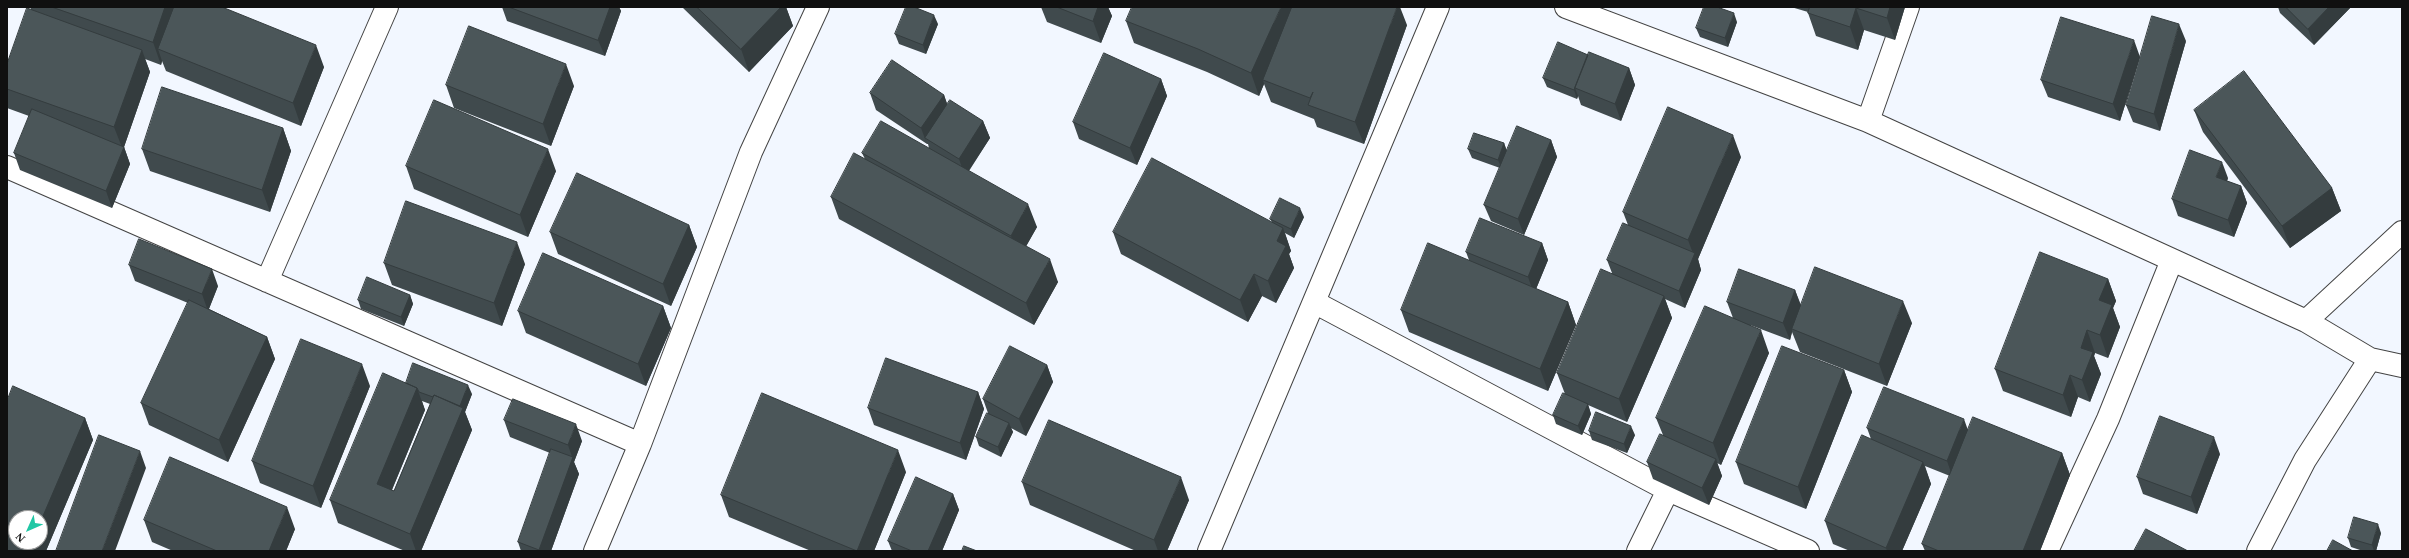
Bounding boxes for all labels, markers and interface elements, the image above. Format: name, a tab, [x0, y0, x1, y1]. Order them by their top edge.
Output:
north arrow	[8, 510, 48, 550]
text: N	[13, 531, 27, 545]

